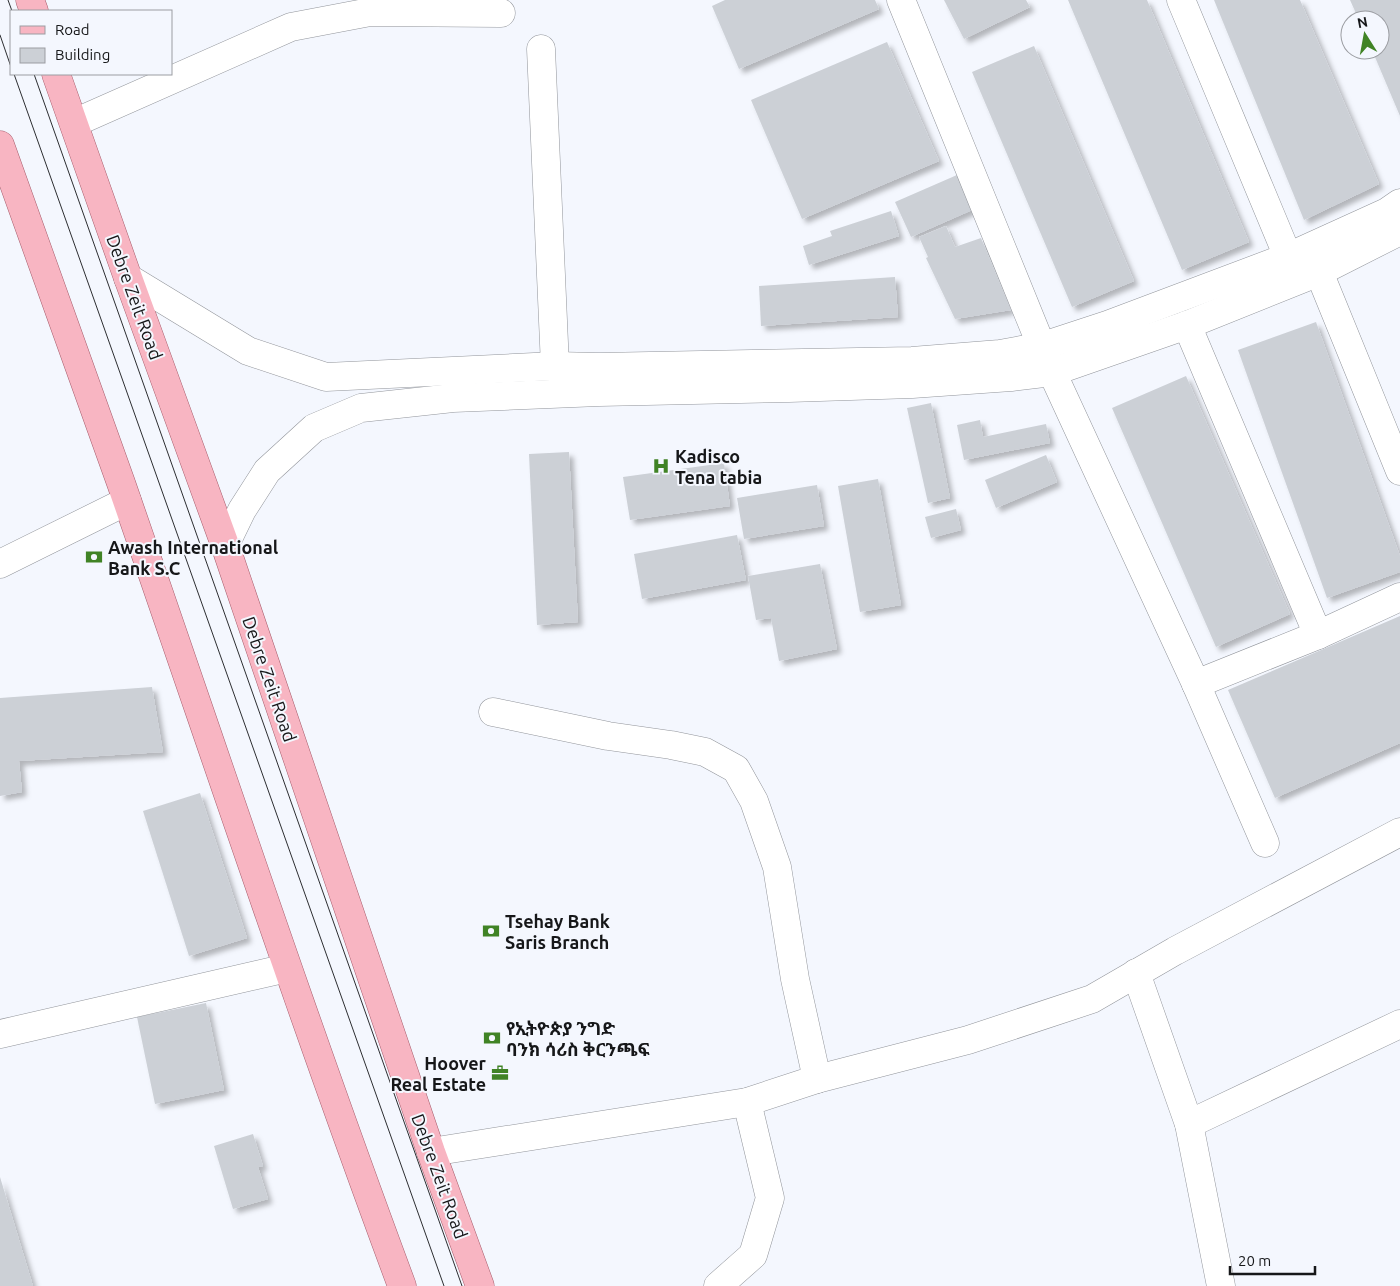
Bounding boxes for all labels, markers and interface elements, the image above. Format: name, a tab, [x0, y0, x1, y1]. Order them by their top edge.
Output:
legend	[10, 10, 172, 75]
north arrow	[1340, 10, 1390, 60]
text: N	[1356, 13, 1369, 31]
text: Road	[55, 21, 90, 38]
text: Building	[55, 46, 110, 63]
street label: Debre Zeit Road	[103, 232, 167, 362]
place label: Kadisco Tena tabia	[675, 446, 762, 487]
hospital icon: Kadisco Tena tabia	[651, 456, 671, 476]
place label: Awash International Bank S.C	[108, 537, 279, 578]
bank icon: Awash International Bank S.C	[84, 547, 104, 567]
street label: Debre Zeit Road	[239, 614, 301, 744]
place label: Tsehay Bank Saris Branch	[505, 911, 610, 952]
bank icon: Tsehay Bank Saris Branch	[481, 921, 501, 941]
place label: የኢትዮጵያ ንግድ ባንክ ሳሪስ ቅርንጫፍ	[506, 1018, 650, 1059]
bank icon: የኢትዮጵያ ንግድ ባንክ ሳሪስ ቅርንጫፍ	[482, 1028, 502, 1048]
place label: Hoover Real Estate	[390, 1053, 487, 1094]
office icon: Hoover Real Estate	[490, 1063, 510, 1083]
street label: Debre Zeit Road	[408, 1111, 472, 1241]
scale bar	[1230, 1244, 1315, 1276]
text: 20 m	[1238, 1252, 1271, 1269]

